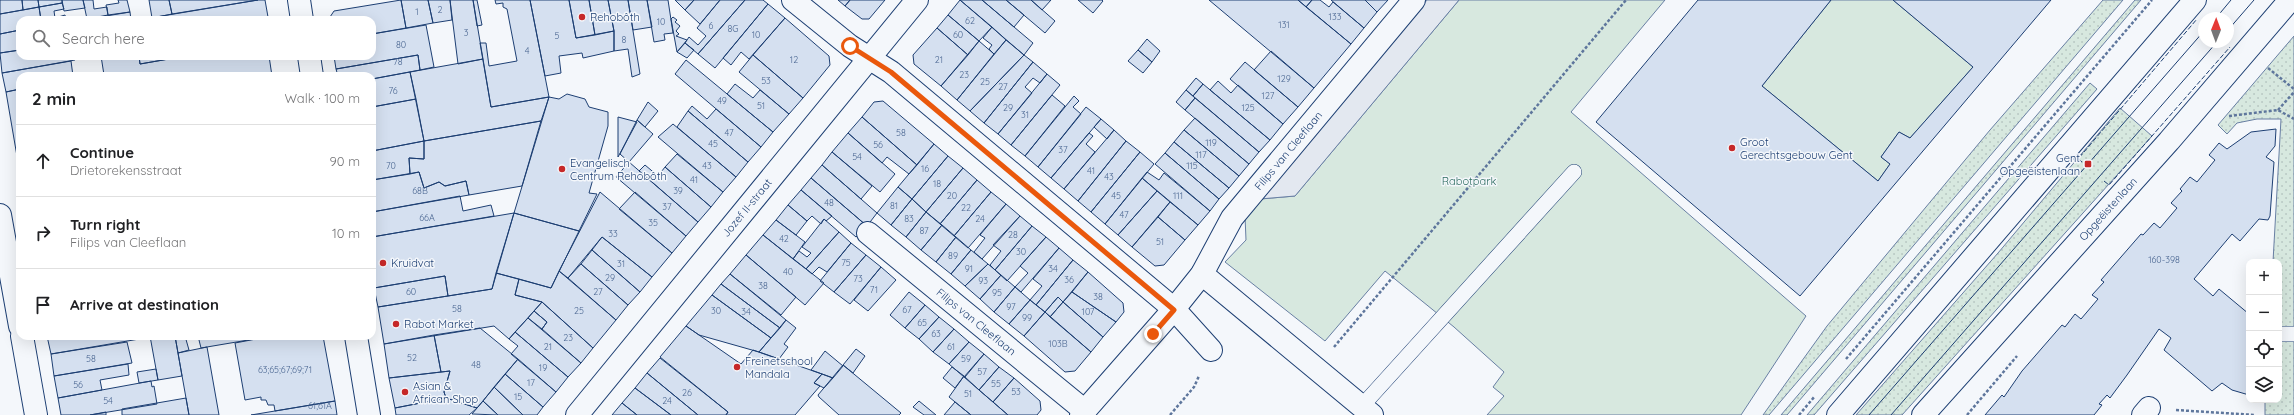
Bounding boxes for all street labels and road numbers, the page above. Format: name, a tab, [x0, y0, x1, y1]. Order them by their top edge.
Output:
street label: Filips van Cleeflaan	[1251, 108, 1325, 193]
street label: Opgeëistenlaan	[2076, 174, 2140, 243]
street label: Jozef II-straat	[719, 176, 775, 240]
street label: Filips van Cleeflaan	[934, 285, 1019, 358]

